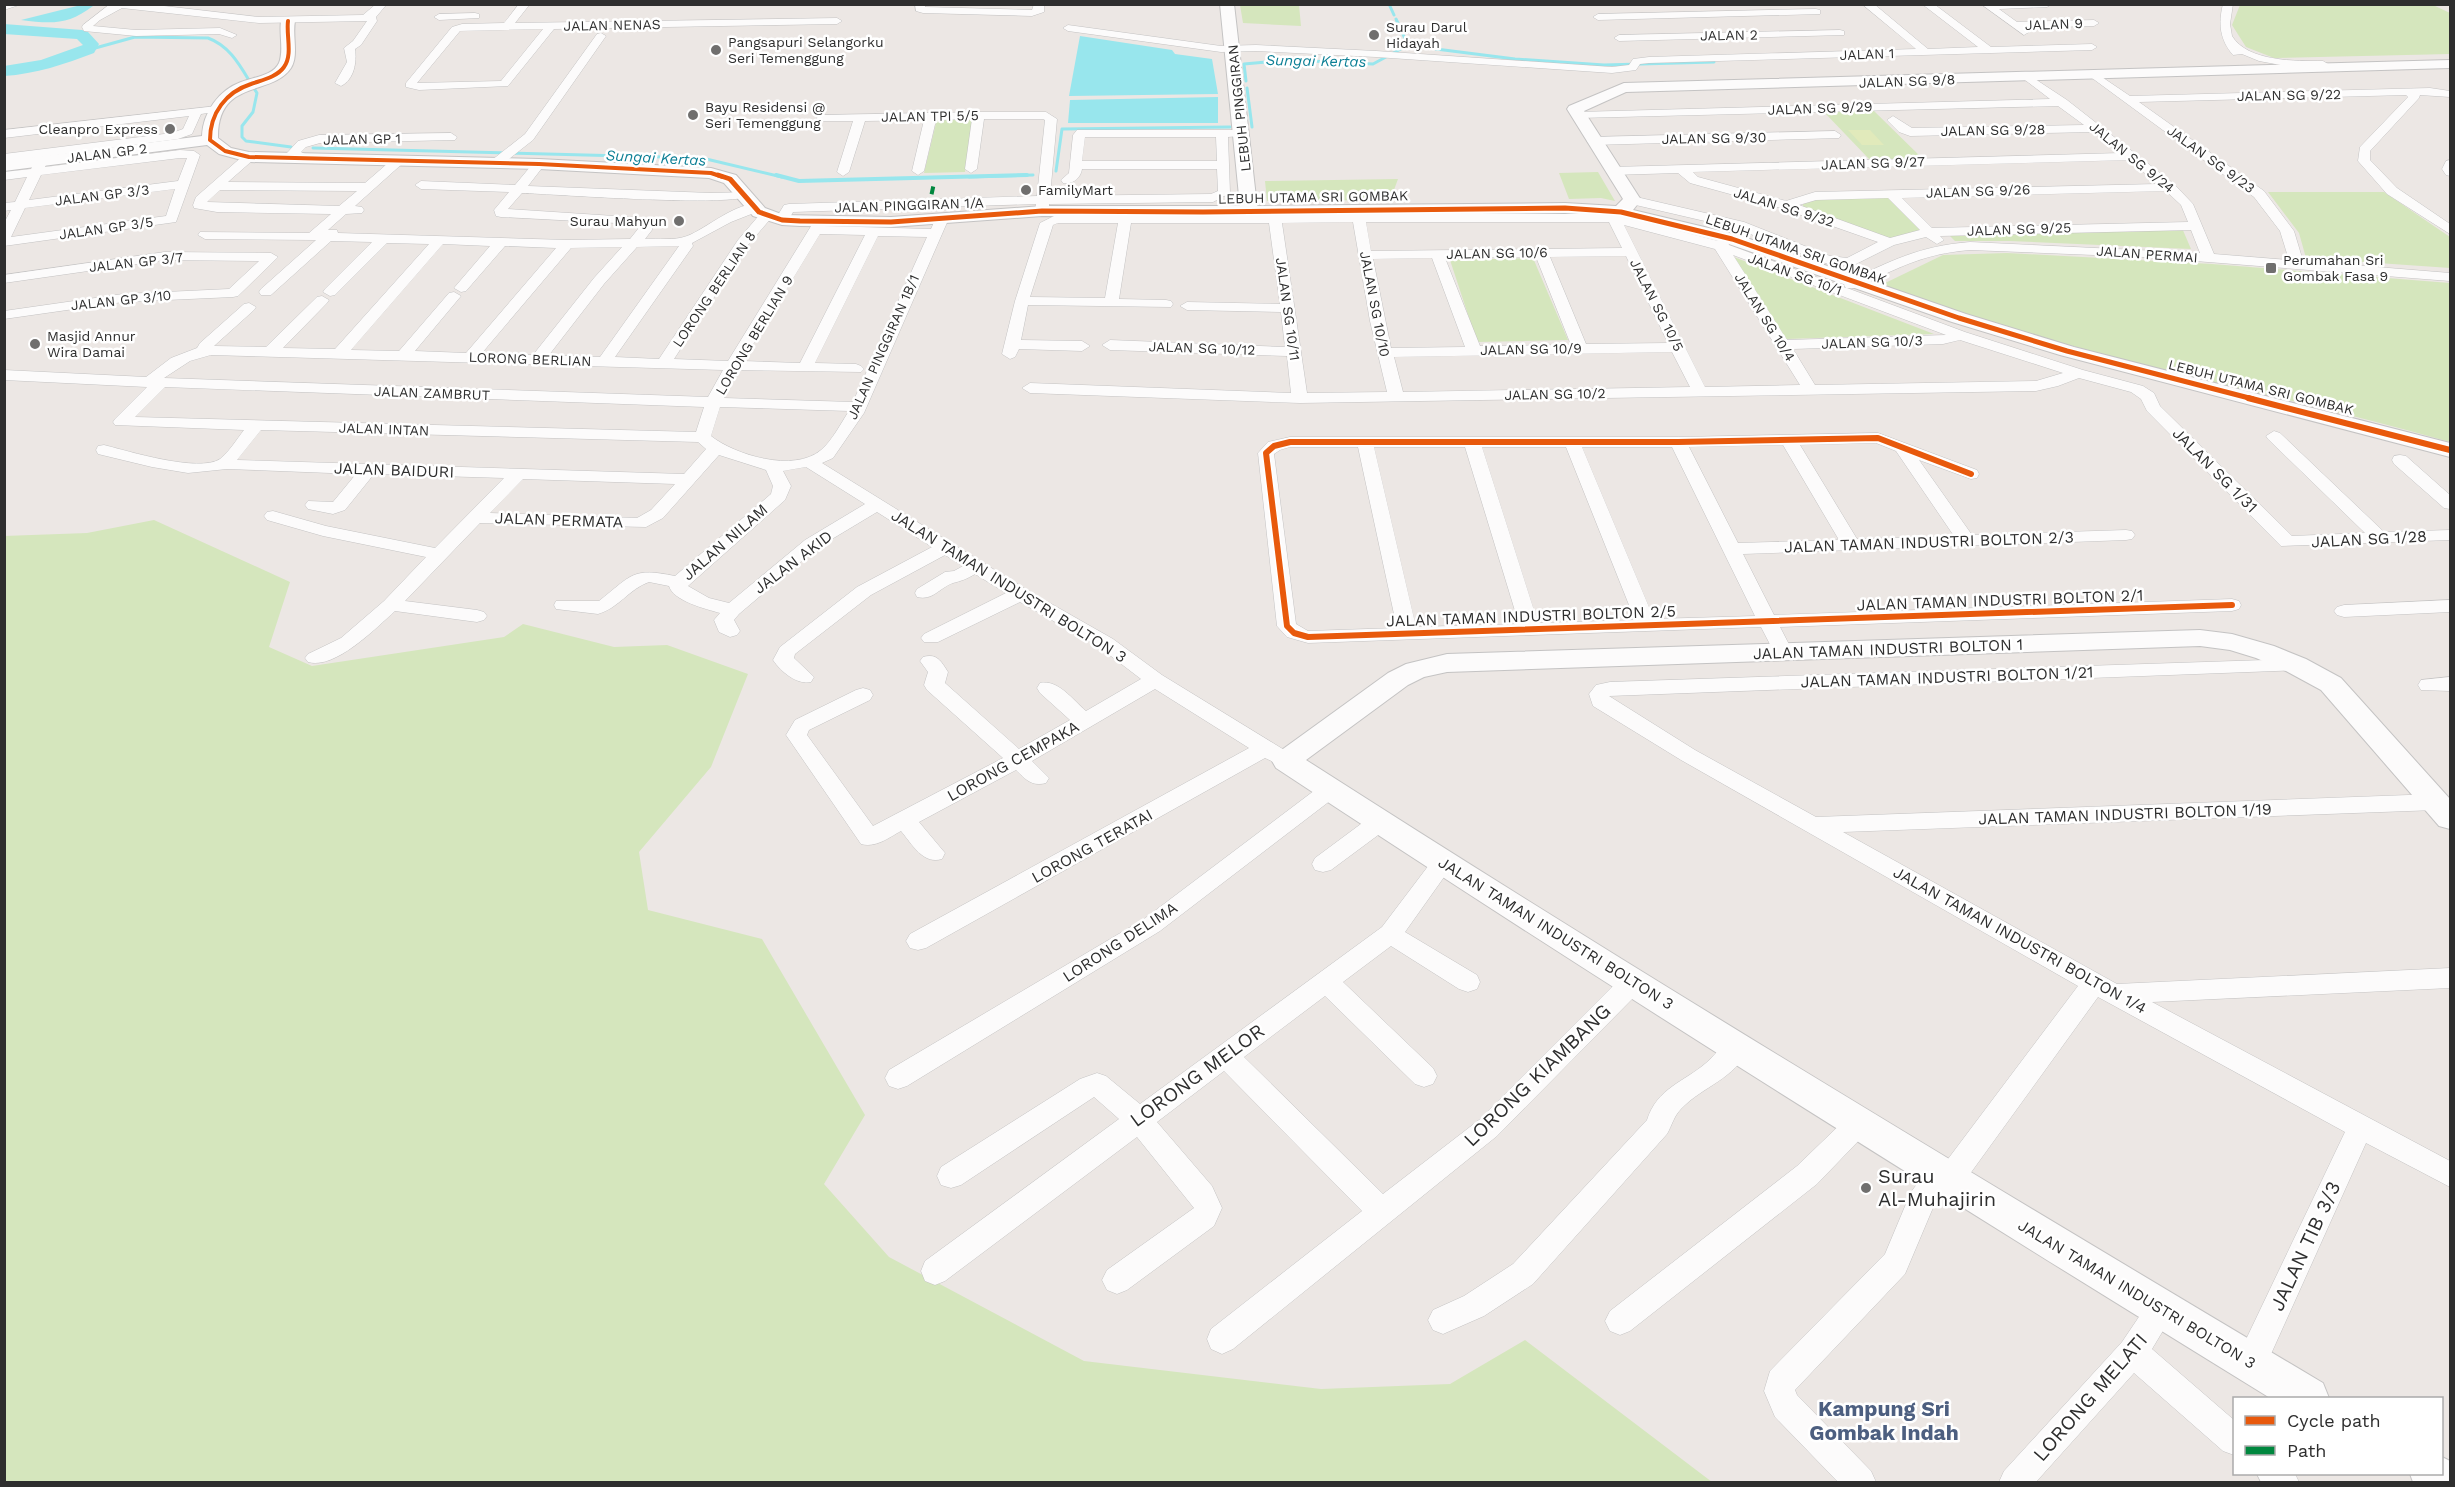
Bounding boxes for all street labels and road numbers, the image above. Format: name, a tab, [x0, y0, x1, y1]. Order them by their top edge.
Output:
street label: JALAN 9	[2025, 15, 2083, 33]
street label: JALAN NENAS	[563, 16, 661, 34]
street label: JALAN 2	[1700, 26, 1758, 44]
street label: LEBUH PINGGIRAN	[1224, 44, 1254, 172]
street label: JALAN 1	[1839, 45, 1895, 63]
street label: JALAN SG 9/8	[1859, 71, 1955, 91]
street label: JALAN SG 9/22	[2237, 86, 2341, 104]
street label: JALAN SG 9/29	[1767, 98, 1873, 118]
street label: JALAN TPI 5/5	[881, 107, 979, 125]
street label: JALAN SG 9/24	[2086, 118, 2178, 196]
street label: JALAN SG 9/28	[1941, 121, 2045, 139]
street label: JALAN SG 9/23	[2164, 122, 2258, 196]
street label: JALAN SG 9/30	[1661, 129, 1767, 147]
street label: JALAN GP 1	[323, 130, 401, 148]
street label: JALAN GP 2	[66, 140, 148, 166]
street label: JALAN SG 9/27	[1821, 153, 1925, 173]
street label: JALAN GP 3/3	[54, 181, 150, 209]
street label: JALAN SG 9/26	[1925, 181, 2031, 201]
street label: JALAN SG 9/32	[1732, 184, 1836, 230]
street label: LEBUH UTAMA SRI GOMBAK	[1218, 187, 1408, 207]
street label: JALAN PINGGIRAN 1/A	[834, 194, 984, 216]
street label: LEBUH UTAMA SRI GOMBAK	[1703, 210, 1889, 288]
street label: JALAN GP 3/5	[58, 213, 154, 243]
street label: JALAN SG 9/25	[1967, 219, 2071, 239]
street label: LORONG BERLIAN 8	[669, 228, 759, 350]
street label: JALAN PERMAI	[2096, 242, 2198, 266]
street label: JALAN SG 10/6	[1446, 244, 1548, 262]
street label: JALAN GP 3/7	[88, 249, 184, 275]
street label: JALAN SG 10/10	[1357, 250, 1393, 358]
street label: JALAN SG 10/1	[1746, 250, 1844, 298]
street label: JALAN SG 10/11	[1273, 256, 1303, 362]
street label: JALAN SG 10/5	[1627, 256, 1687, 354]
street label: JALAN SG 10/4	[1731, 270, 1799, 364]
street label: LORONG BERLIAN 9	[712, 272, 796, 398]
street label: JALAN PINGGIRAN 1B/1	[844, 272, 922, 422]
street label: JALAN GP 3/10	[70, 287, 172, 313]
street label: JALAN SG 10/3	[1821, 332, 1923, 352]
street label: JALAN SG 10/12	[1148, 338, 1256, 358]
street label: JALAN SG 10/9	[1480, 340, 1582, 358]
street label: LORONG BERLIAN	[468, 349, 592, 369]
street label: LEBUH UTAMA SRI GOMBAK	[2167, 356, 2355, 418]
street label: JALAN ZAMBRUT	[374, 383, 491, 403]
street label: JALAN SG 10/2	[1504, 385, 1606, 403]
street label: JALAN INTAN	[338, 419, 430, 439]
street label: JALAN SG 1/31	[2169, 424, 2261, 516]
street label: JALAN BAIDURI	[334, 458, 454, 482]
street label: JALAN NILAM	[678, 500, 772, 584]
street label: JALAN TAMAN INDUSTRI BOLTON 3	[888, 505, 1130, 667]
street label: JALAN PERMATA	[494, 508, 624, 532]
street label: JALAN AKID	[750, 526, 836, 598]
street label: JALAN SG 1/28	[2311, 526, 2427, 552]
street label: JALAN TAMAN INDUSTRI BOLTON 2/3	[1784, 527, 2074, 557]
street label: JALAN TAMAN INDUSTRI BOLTON 2/1	[1856, 585, 2144, 615]
street label: JALAN TAMAN INDUSTRI BOLTON 2/5	[1386, 601, 1676, 631]
street label: JALAN TAMAN INDUSTRI BOLTON 1	[1753, 635, 2023, 663]
street label: JALAN TAMAN INDUSTRI BOLTON 1/21	[1800, 662, 2094, 692]
street label: LORONG CEMPAKA	[944, 717, 1083, 805]
street label: JALAN TAMAN INDUSTRI BOLTON 1/19	[1978, 799, 2272, 829]
street label: LORONG TERATAI	[1028, 805, 1156, 887]
street label: JALAN TAMAN INDUSTRI BOLTON 3	[1435, 852, 1677, 1014]
street label: JALAN TAMAN INDUSTRI BOLTON 1/4	[1890, 862, 2150, 1018]
street label: LORONG DELIMA	[1059, 898, 1181, 986]
street label: LORONG KIAMBANG	[1458, 999, 1616, 1151]
street label: LORONG MELOR	[1125, 1018, 1269, 1132]
street label: JALAN TIB 3/3	[2265, 1177, 2345, 1315]
street label: JALAN TAMAN INDUSTRI BOLTON 3	[2015, 1215, 2259, 1373]
street label: LORONG MELATI	[2028, 1328, 2152, 1466]

